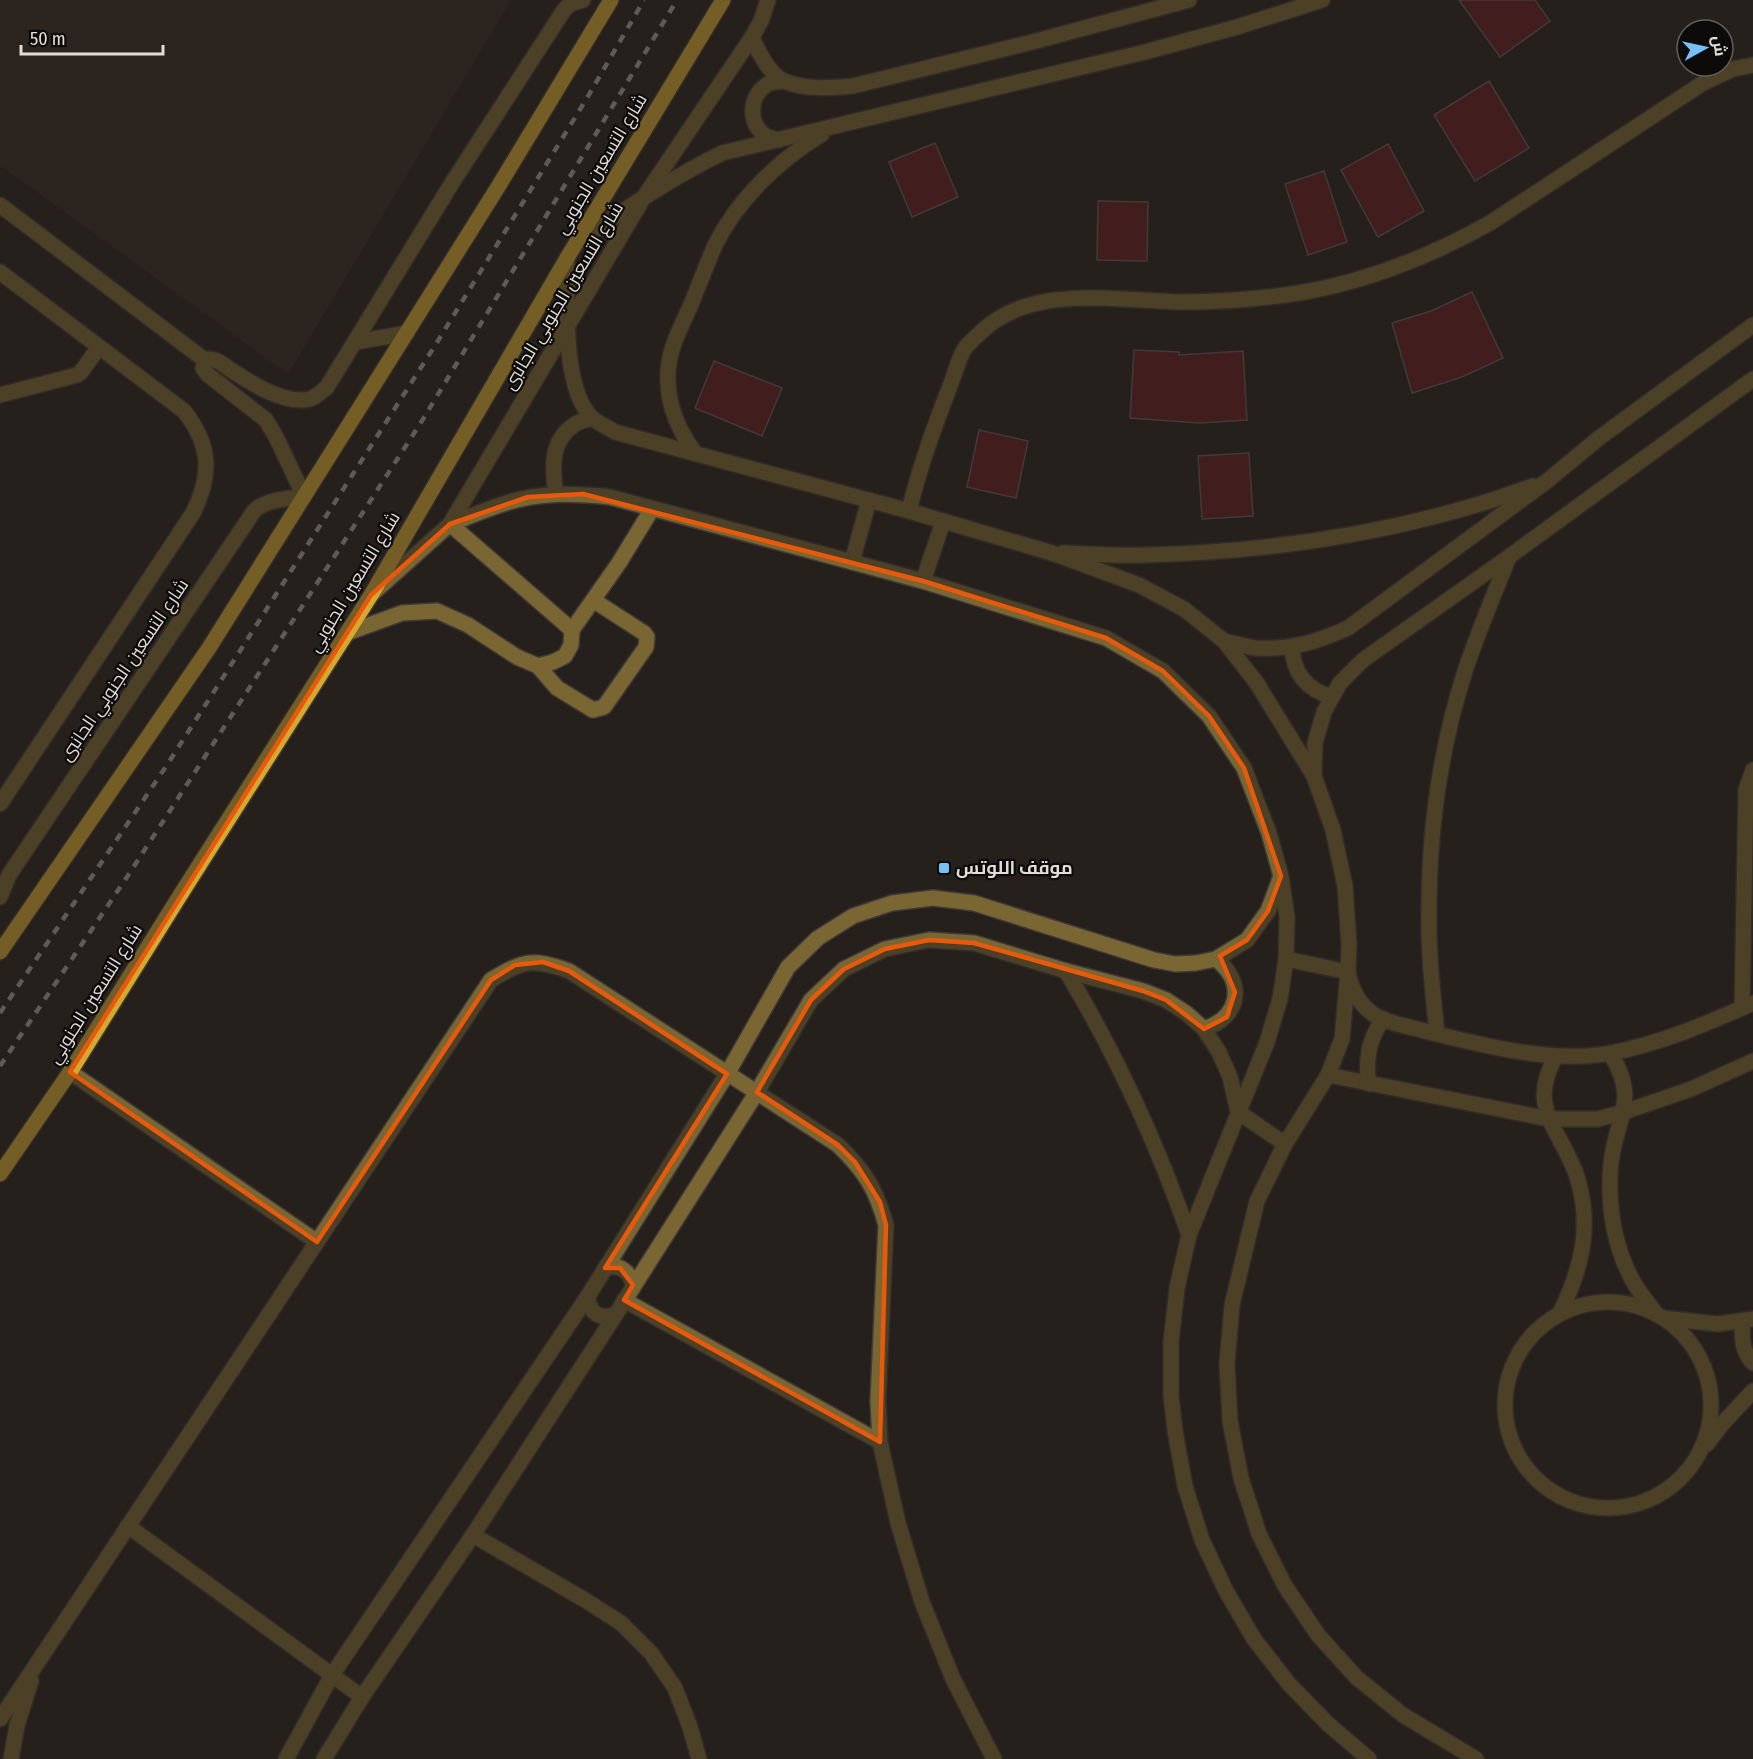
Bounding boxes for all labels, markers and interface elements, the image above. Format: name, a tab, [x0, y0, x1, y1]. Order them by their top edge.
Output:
scale bar	[21, 18, 164, 56]
north arrow	[1675, 18, 1735, 78]
text: 50 m	[30, 28, 66, 50]
text: ش	[1709, 34, 1730, 57]
street label: شارع التسعين الجنوبي	[550, 90, 654, 240]
street label: شارع التسعين الجنوبي الجانبى	[498, 198, 630, 395]
street label: شارع التسعين الجنوبي	[303, 508, 407, 658]
street label: شارع التسعين الجنوبي الجانبى	[55, 575, 196, 767]
place label: موقف اللوتس	[956, 857, 1073, 879]
marker: موقف اللوتس	[937, 861, 951, 875]
street label: شارع التسعين الجنوبي	[43, 920, 149, 1069]

